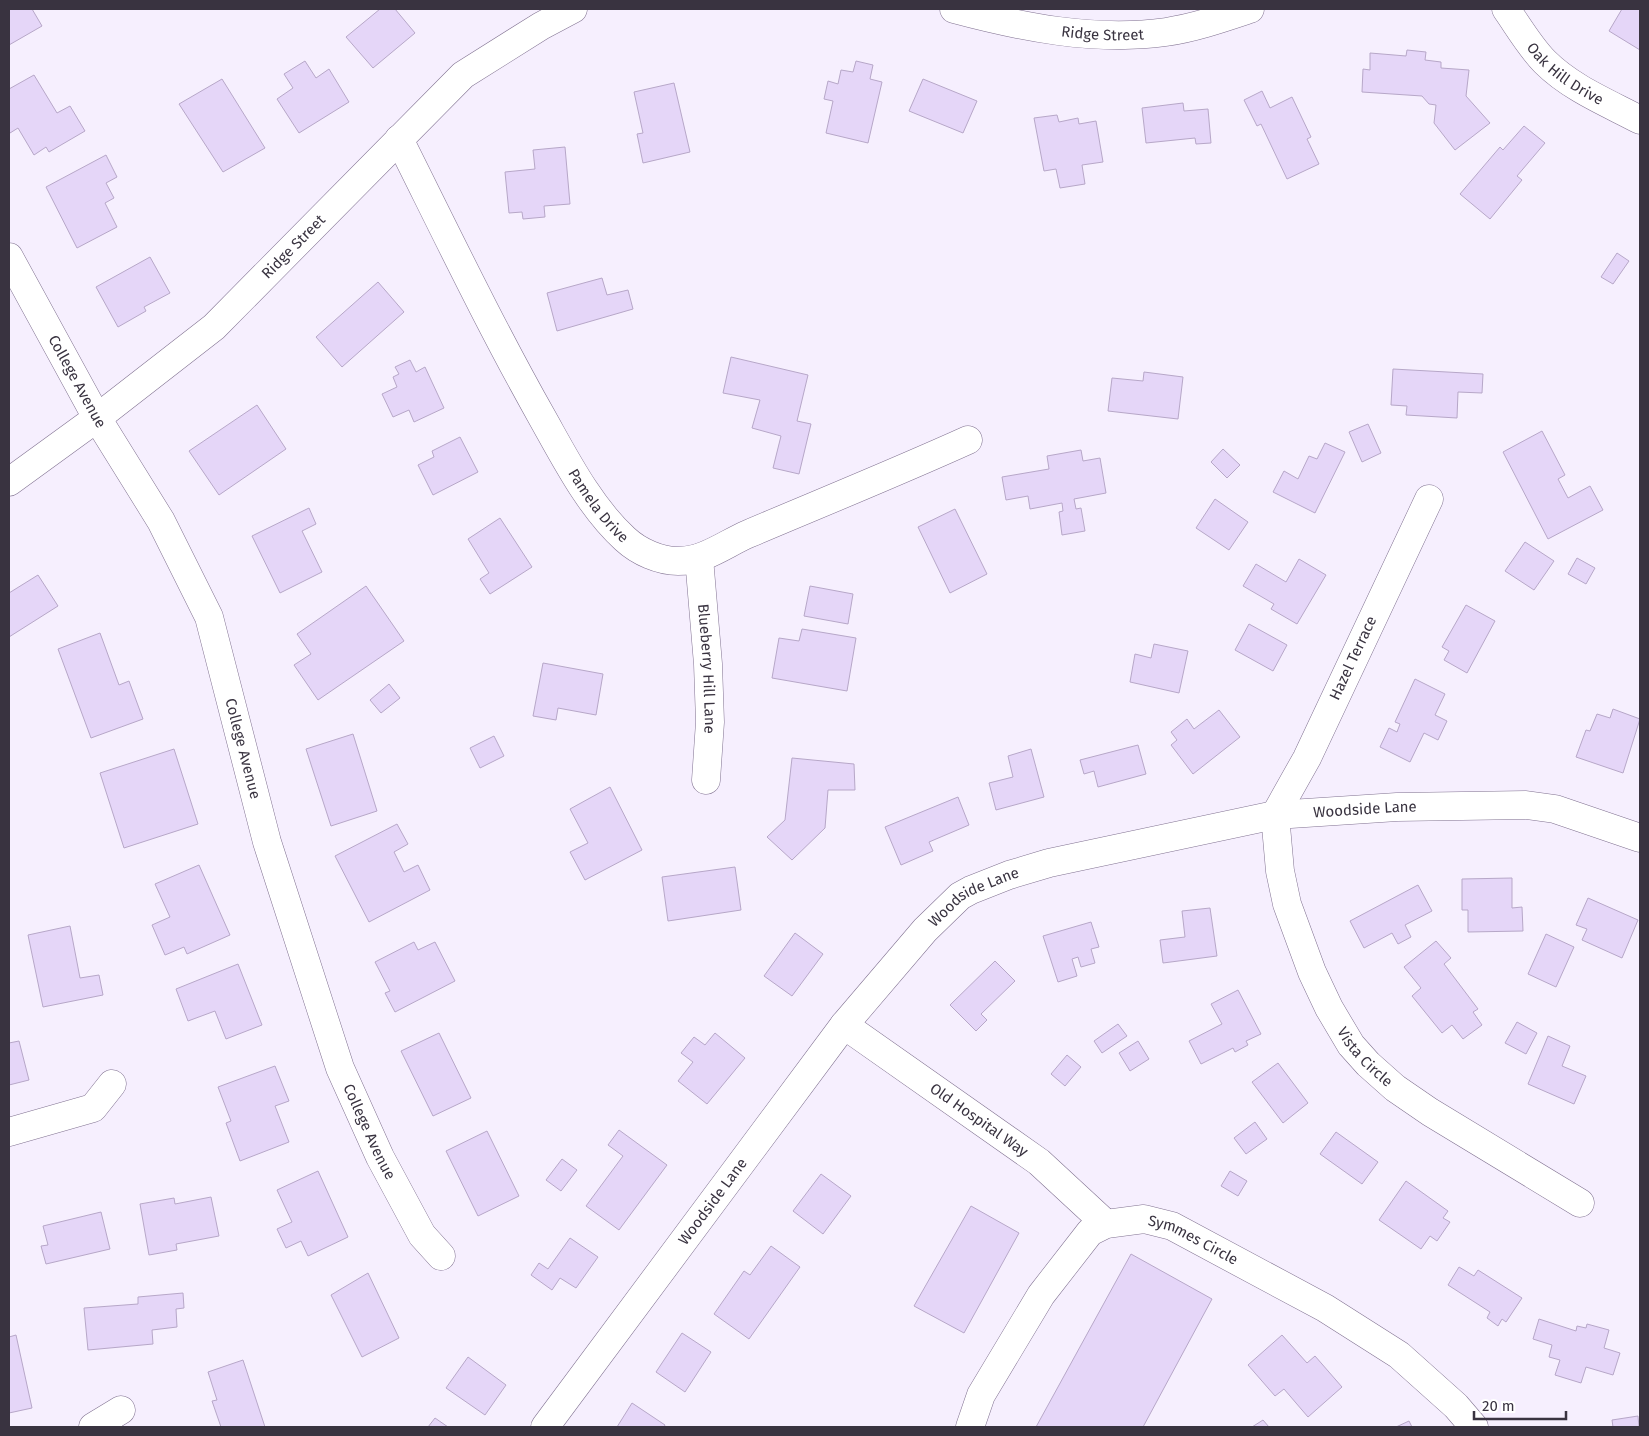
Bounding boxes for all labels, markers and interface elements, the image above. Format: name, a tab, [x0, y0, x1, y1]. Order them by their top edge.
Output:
street label: Ridge Street	[1060, 22, 1145, 44]
street label: Oak Hill Drive	[1523, 39, 1606, 109]
street label: Ridge Street	[258, 210, 329, 282]
street label: College Avenue	[44, 332, 110, 431]
street label: Pamela Drive	[564, 465, 632, 547]
street label: Blueberry Hill Lane	[694, 603, 719, 734]
street label: Hazel Terrace	[1326, 613, 1380, 703]
street label: College Avenue	[221, 696, 265, 801]
street label: Woodside Lane	[1313, 798, 1417, 821]
street label: Woodside Lane	[925, 864, 1021, 931]
street label: Vista Circle	[1333, 1024, 1396, 1091]
street label: Old Hospital Way	[926, 1079, 1032, 1161]
street label: College Avenue	[339, 1081, 399, 1183]
street label: Woodside Lane	[675, 1155, 751, 1248]
street label: Symmes Circle	[1146, 1211, 1241, 1269]
scale bar	[1474, 1388, 1566, 1420]
text: 20 m	[1482, 1397, 1515, 1415]

